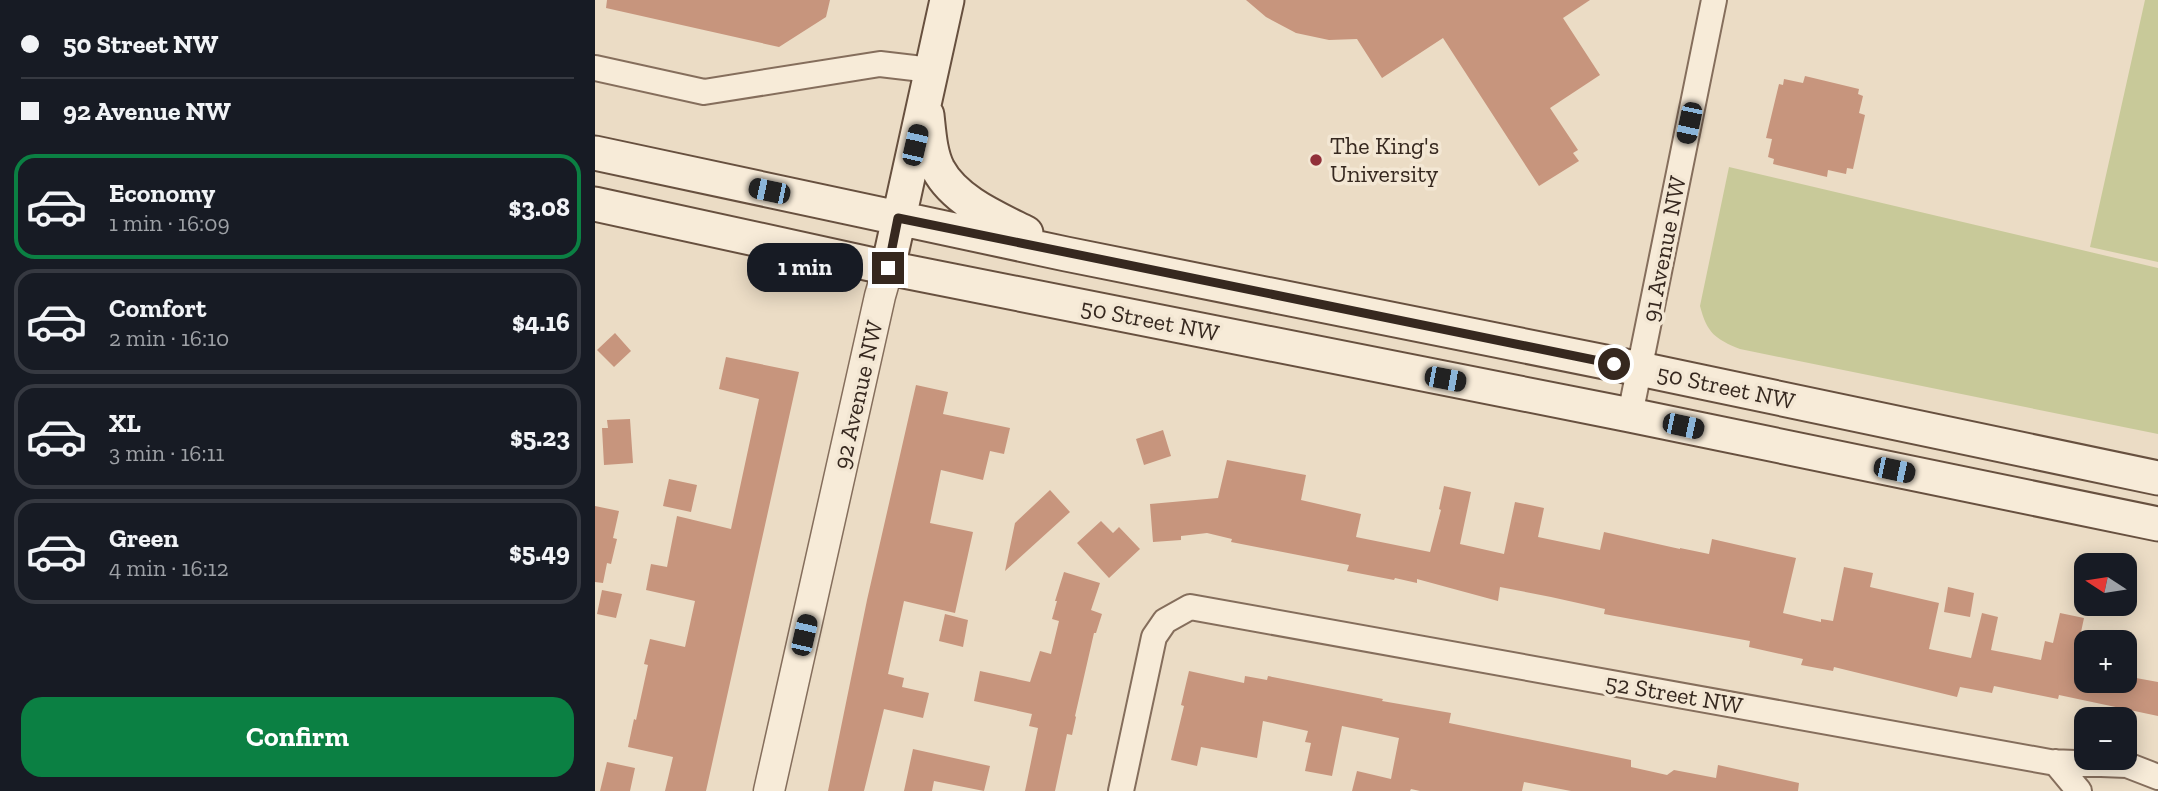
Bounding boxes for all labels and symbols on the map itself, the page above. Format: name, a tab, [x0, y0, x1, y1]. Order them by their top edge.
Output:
car	[1675, 100, 1704, 146]
car	[901, 122, 930, 168]
place label: The King's University	[1330, 131, 1439, 188]
marker: The King's University	[1308, 152, 1324, 168]
street label: 91 Avenue NW	[1635, 173, 1692, 324]
car	[747, 176, 792, 206]
callout: 1 min	[748, 244, 863, 292]
route end	[872, 252, 904, 284]
street label: 50 Street NW	[1078, 292, 1222, 347]
street label: 92 Avenue NW	[826, 317, 889, 472]
route start	[1598, 348, 1630, 380]
street label: 50 Street NW	[1654, 358, 1798, 415]
car	[1423, 365, 1468, 393]
car	[1661, 411, 1706, 441]
car	[1872, 455, 1917, 485]
north arrow	[2074, 553, 2137, 616]
car	[790, 612, 819, 658]
street label: 52 Street NW	[1603, 667, 1746, 720]

